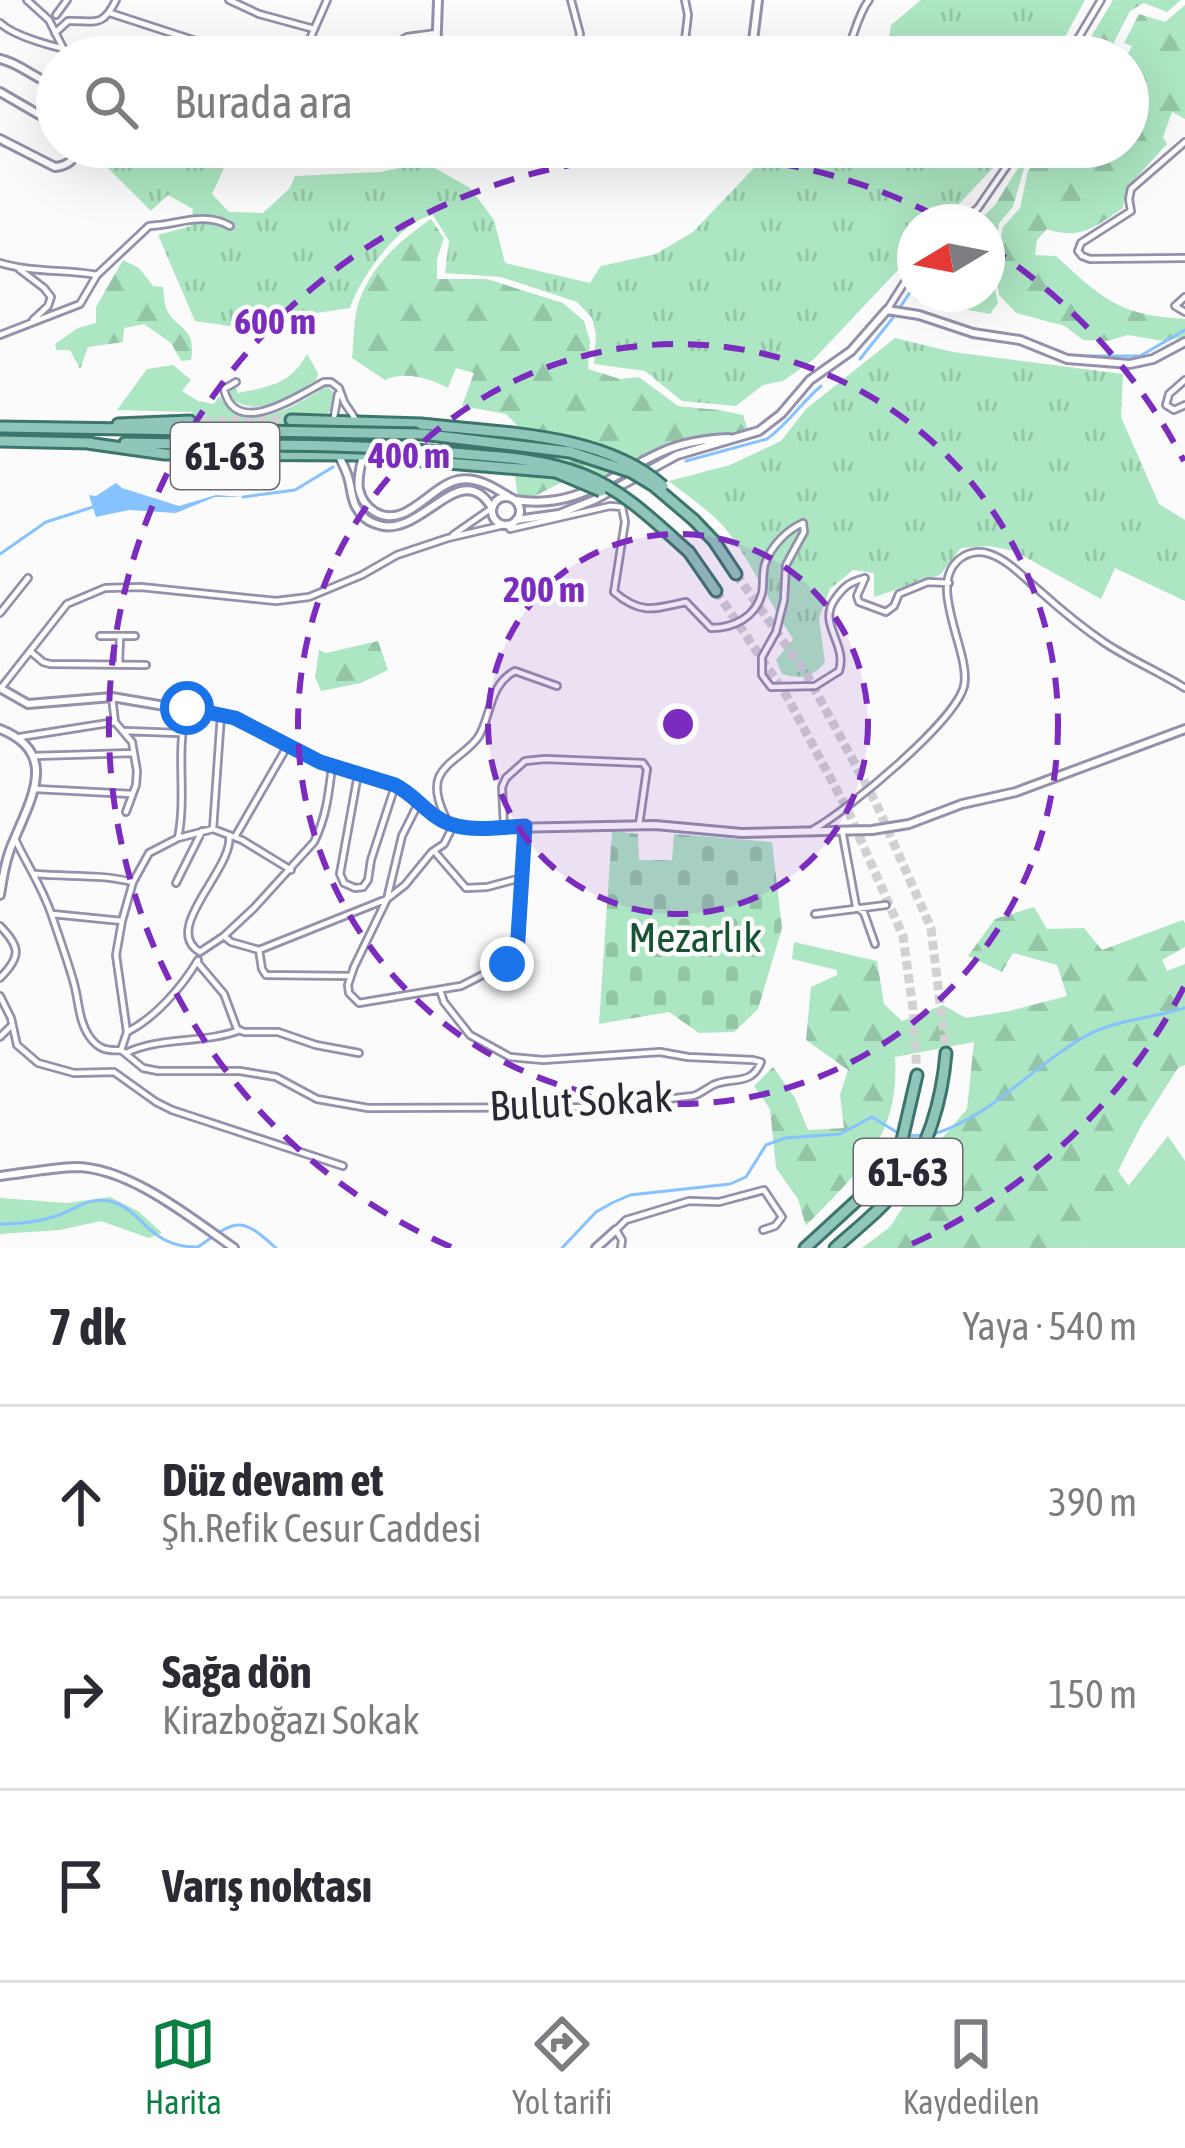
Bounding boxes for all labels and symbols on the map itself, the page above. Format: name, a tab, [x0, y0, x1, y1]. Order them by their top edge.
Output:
north arrow	[897, 204, 1005, 312]
text: 600 m	[234, 300, 316, 342]
road number: 61-63	[171, 423, 279, 489]
text: 400 m	[367, 434, 450, 476]
text: 200 m	[503, 568, 585, 610]
route start	[160, 681, 214, 735]
centre of rings	[657, 703, 699, 745]
park label: Mezarlık	[628, 913, 762, 961]
route end	[480, 937, 534, 991]
street label: Bulut Sokak	[488, 1072, 674, 1130]
road number: 61-63	[854, 1139, 962, 1205]

